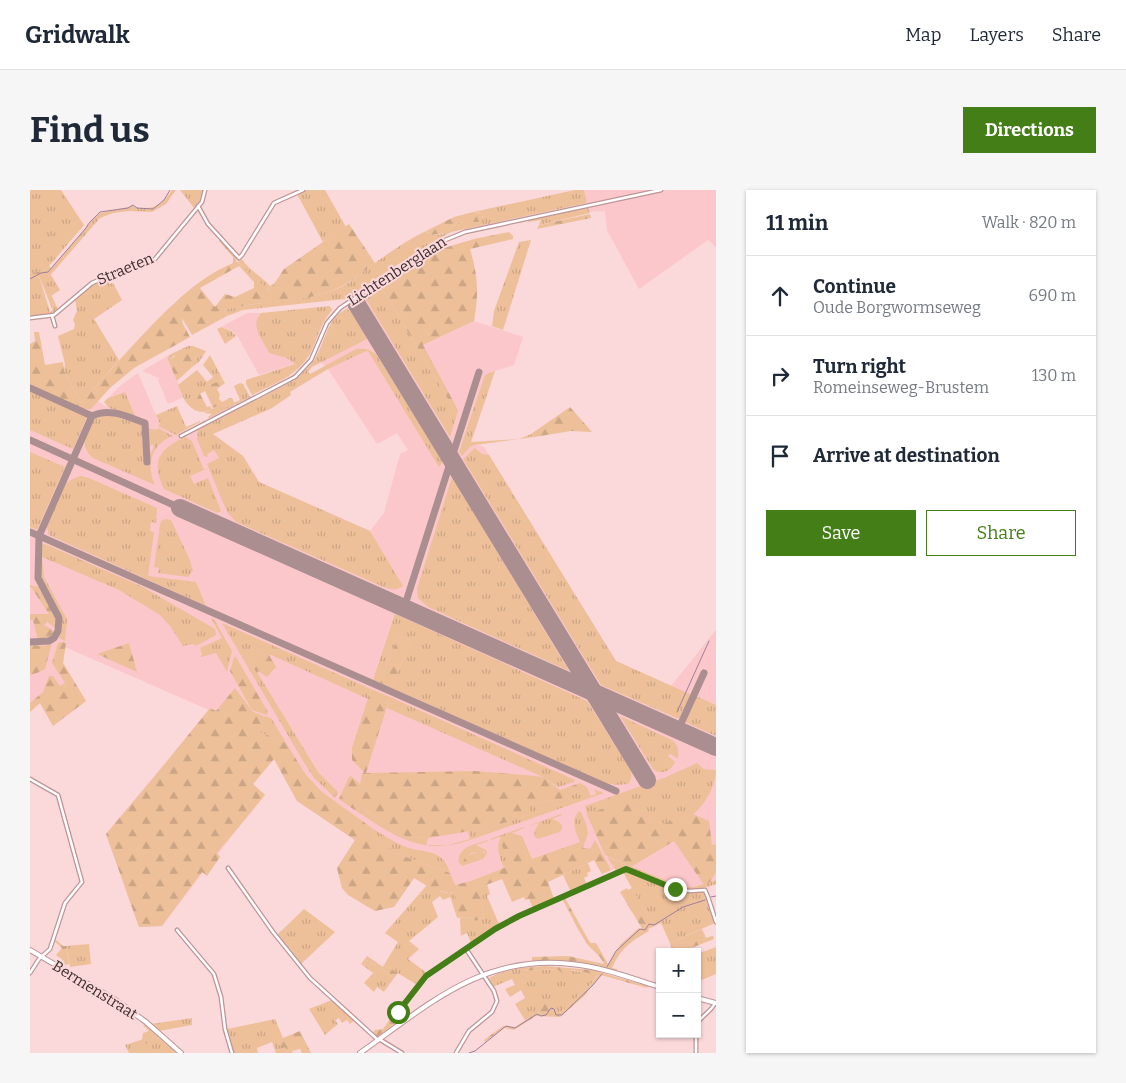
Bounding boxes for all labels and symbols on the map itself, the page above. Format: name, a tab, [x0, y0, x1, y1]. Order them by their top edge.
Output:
street label: Lichtenberglaan	[344, 232, 450, 309]
street label: Straeten	[94, 249, 156, 289]
route end	[664, 878, 687, 901]
street label: Bermenstraat	[49, 957, 141, 1024]
route start	[387, 1001, 410, 1024]

